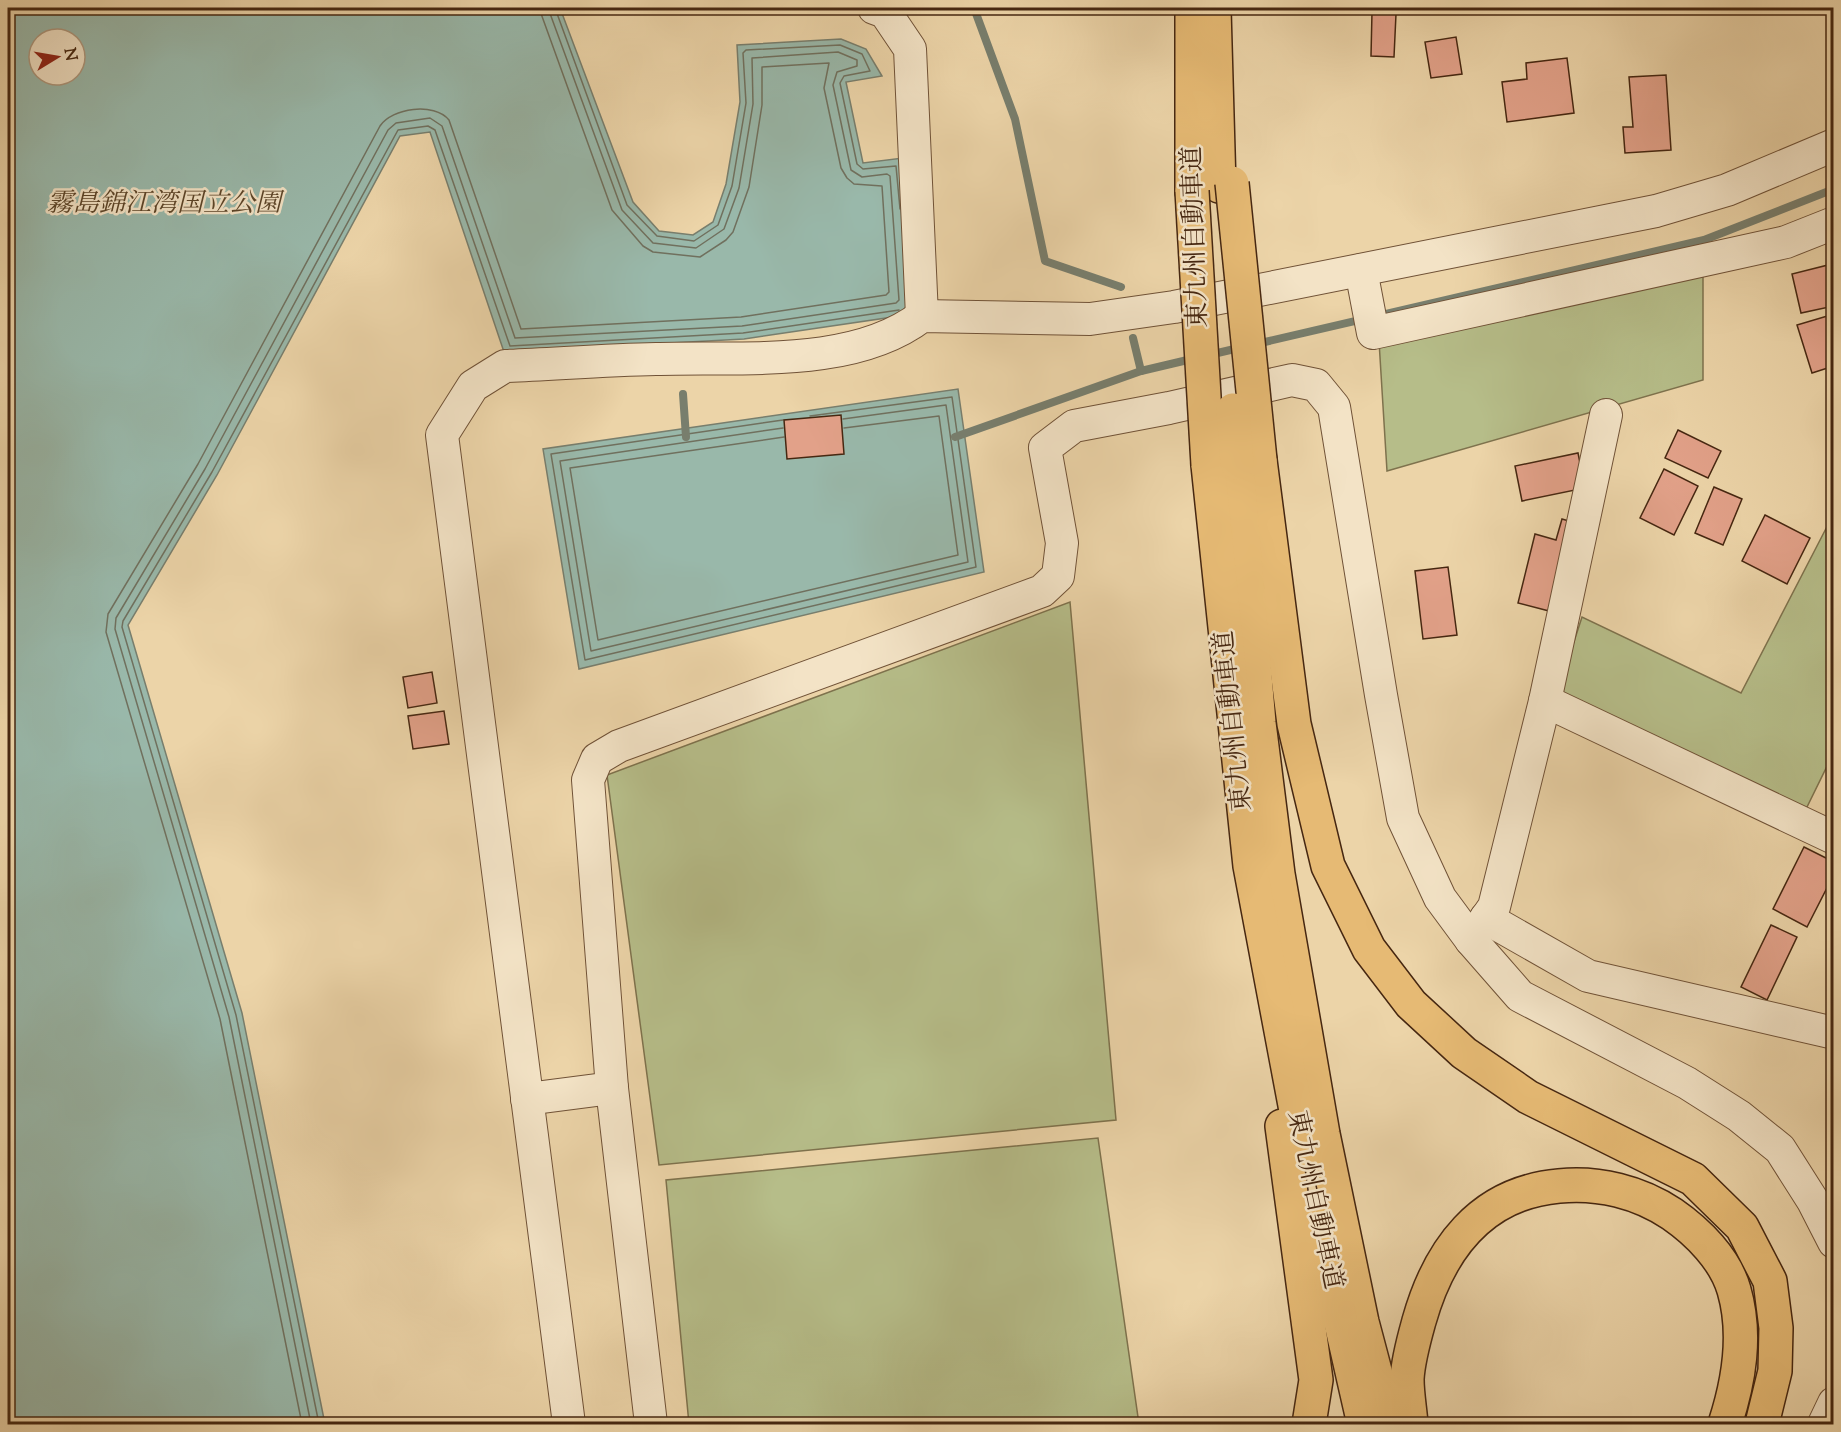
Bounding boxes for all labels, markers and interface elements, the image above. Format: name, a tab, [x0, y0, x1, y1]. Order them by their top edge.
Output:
north arrow	[27, 27, 87, 87]
text: N	[57, 46, 82, 63]
street label: 東九州自動車道	[1174, 145, 1218, 329]
park label: 霧島錦江湾国立公園	[47, 186, 285, 223]
street label: 東九州自動車道	[1206, 629, 1262, 813]
street label: 東九州自動車道	[1277, 1107, 1351, 1293]

